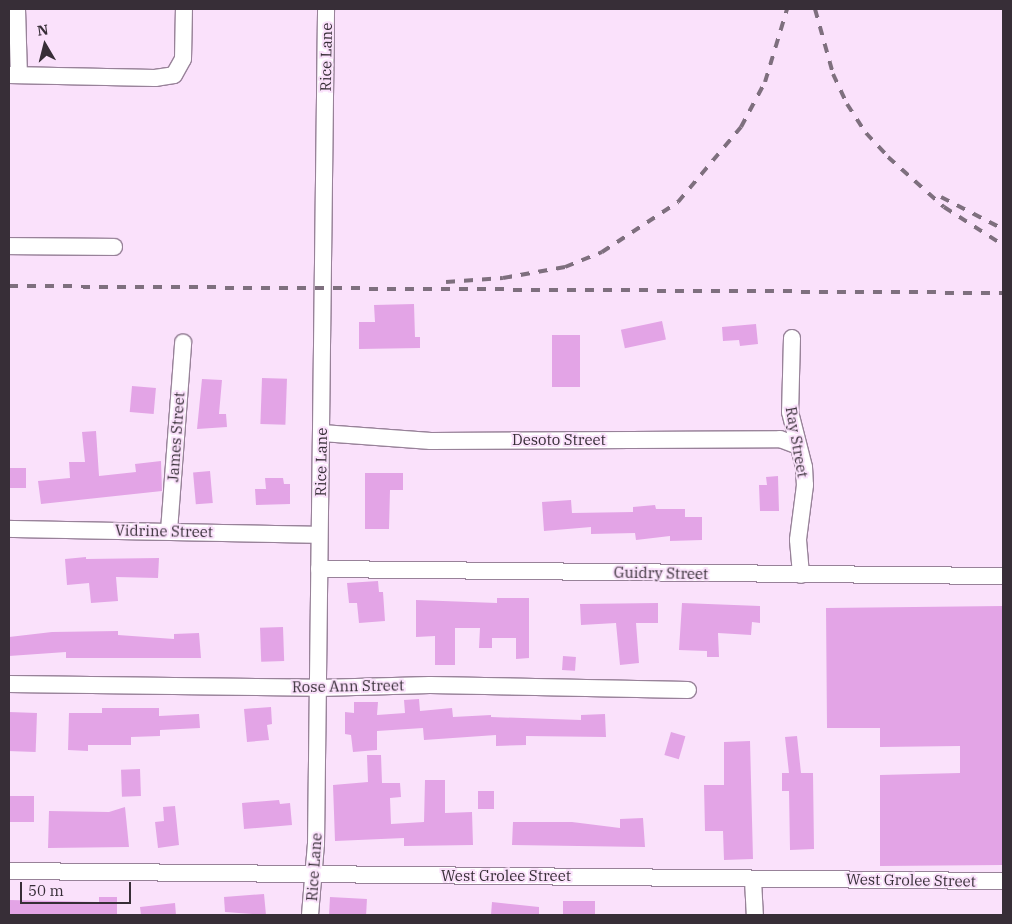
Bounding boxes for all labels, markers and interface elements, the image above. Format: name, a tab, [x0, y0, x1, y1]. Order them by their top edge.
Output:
north arrow	[20, 20, 70, 70]
text: N	[36, 20, 50, 40]
street label: Rice Lane	[316, 23, 336, 91]
street label: James Street	[164, 391, 188, 483]
street label: Ray Street	[782, 405, 812, 479]
street label: Rice Lane	[311, 428, 331, 496]
street label: Desoto Street	[512, 431, 606, 449]
street label: Vidrine Street	[115, 521, 213, 541]
street label: Guidry Street	[614, 563, 708, 583]
street label: Rose Ann Street	[292, 676, 404, 696]
street label: Rice Lane	[303, 832, 325, 902]
street label: West Grolee Street	[441, 867, 571, 885]
street label: West Grolee Street	[846, 870, 976, 890]
scale bar	[22, 872, 134, 904]
text: 50 m	[28, 881, 64, 900]

